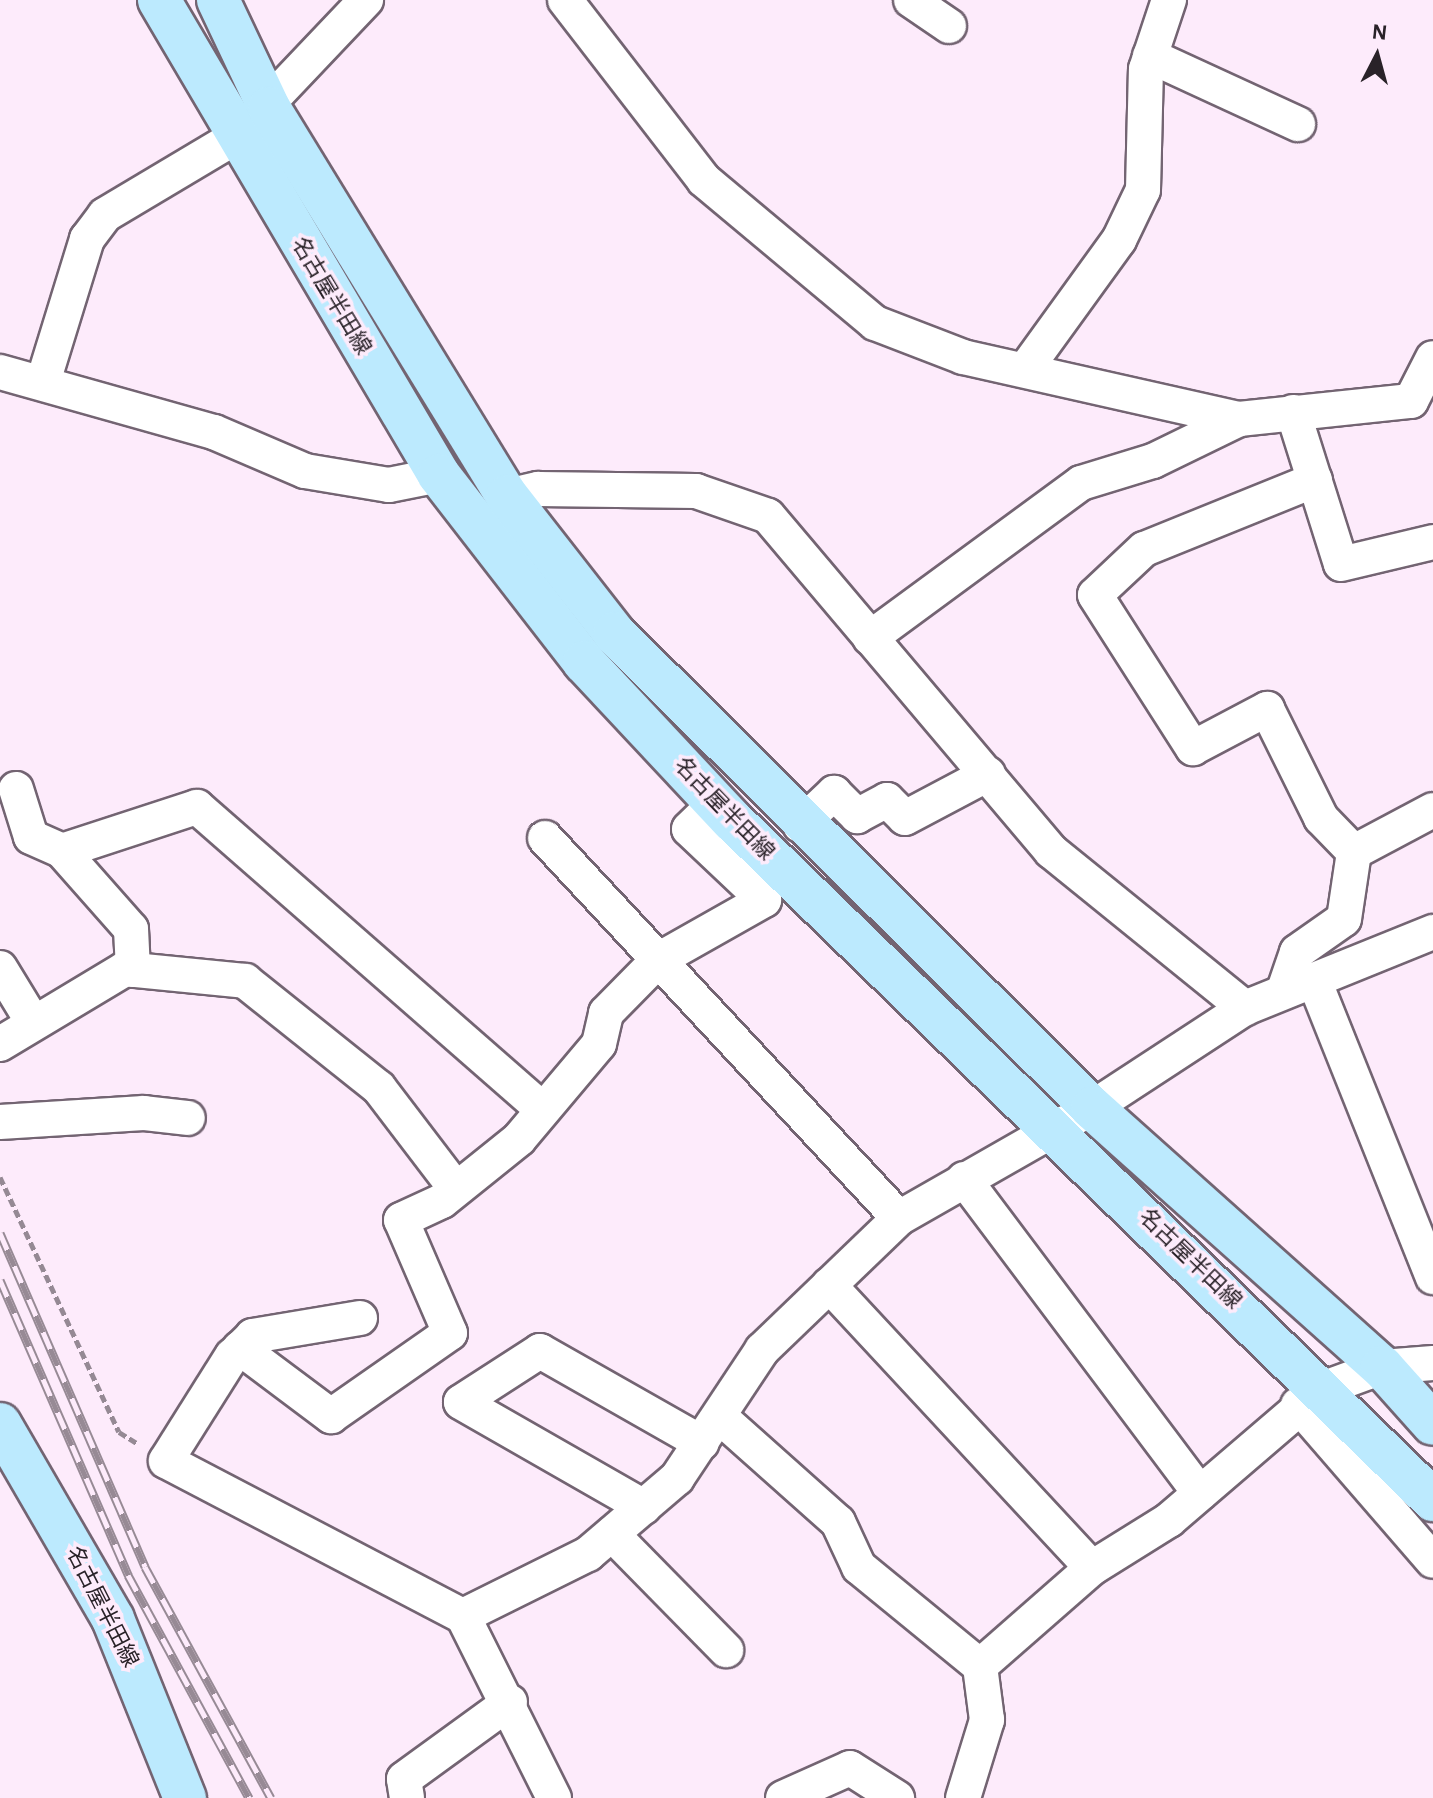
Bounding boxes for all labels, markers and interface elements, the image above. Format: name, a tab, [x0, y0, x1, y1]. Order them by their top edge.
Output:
north arrow	[1337, 16, 1417, 96]
text: N	[1371, 20, 1388, 44]
street label: 名古屋半田線	[286, 233, 376, 359]
street label: 名古屋半田線	[669, 752, 779, 866]
street label: 名古屋半田線	[1133, 1204, 1247, 1314]
street label: 名古屋半田線	[60, 1542, 144, 1672]

